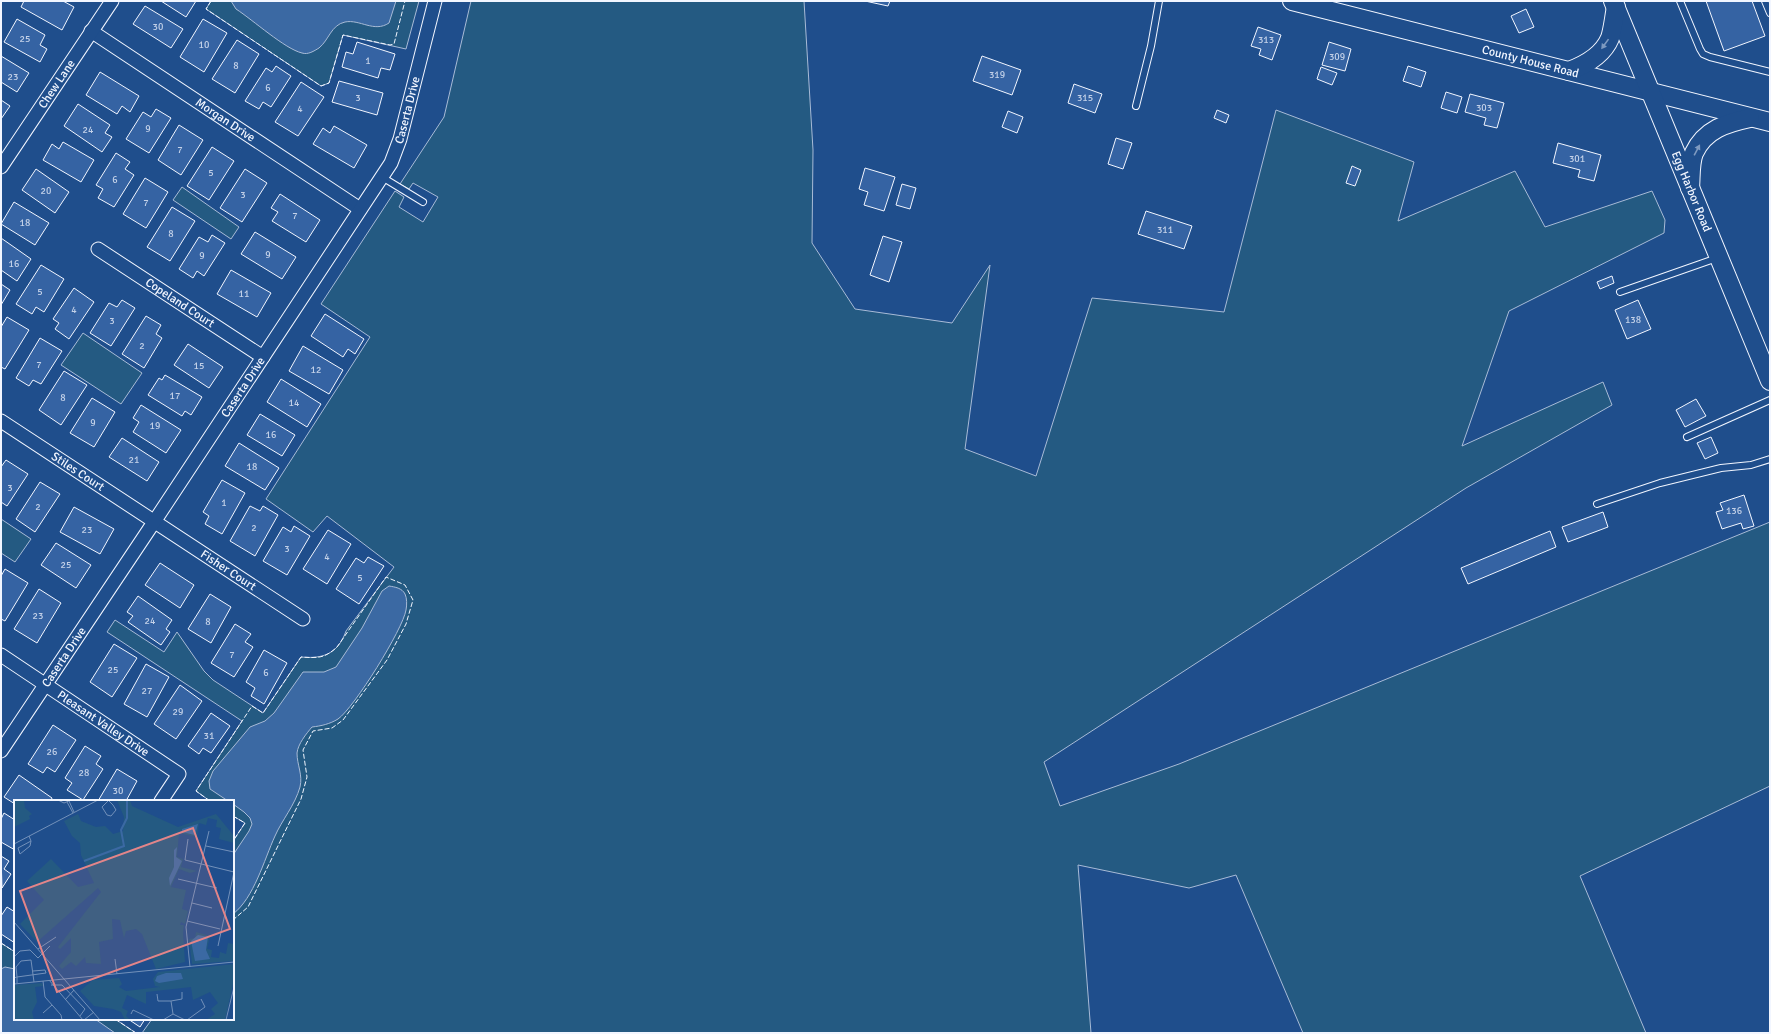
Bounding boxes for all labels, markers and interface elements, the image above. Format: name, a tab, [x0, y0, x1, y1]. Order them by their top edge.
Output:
house number: 30	[153, 21, 163, 33]
house number: 25	[20, 33, 30, 45]
house number: 313	[1258, 34, 1274, 46]
house number: 10	[199, 39, 209, 51]
one-way arrow	[1601, 39, 1609, 50]
street label: County House Road	[1480, 42, 1581, 81]
house number: 309	[1329, 51, 1345, 63]
house number: 1	[365, 55, 371, 67]
street label: Chew Lane	[35, 57, 78, 111]
house number: 8	[233, 60, 239, 72]
house number: 319	[989, 69, 1005, 81]
house number: 23	[8, 71, 18, 83]
street label: Caserta Drive	[391, 75, 423, 146]
house number: 6	[265, 82, 271, 94]
house number: 3	[355, 92, 361, 104]
house number: 315	[1077, 92, 1093, 104]
street label: Morgan Drive	[192, 95, 258, 145]
house number: 303	[1476, 102, 1492, 114]
house number: 4	[297, 103, 303, 115]
house number: 9	[145, 123, 151, 135]
house number: 24	[83, 124, 94, 136]
house number: 7	[177, 144, 183, 156]
one-way arrow	[1693, 145, 1700, 156]
street label: Egg Harbor Road	[1668, 149, 1715, 234]
house number: 301	[1569, 153, 1585, 165]
house number: 5	[208, 167, 214, 179]
house number: 6	[112, 174, 118, 186]
house number: 20	[41, 185, 51, 197]
house number: 3	[240, 189, 246, 201]
house number: 7	[143, 197, 149, 209]
house number: 7	[292, 210, 298, 222]
house number: 18	[20, 217, 30, 229]
house number: 311	[1157, 224, 1173, 236]
house number: 8	[168, 228, 174, 240]
house number: 9	[265, 249, 271, 261]
house number: 9	[199, 250, 205, 262]
house number: 16	[9, 258, 19, 270]
street label: Copeland Court	[142, 275, 218, 331]
house number: 5	[37, 286, 43, 298]
house number: 11	[239, 288, 249, 300]
house number: 4	[71, 304, 77, 316]
house number: 138	[1625, 314, 1641, 326]
house number: 3	[109, 315, 115, 327]
house number: 2	[139, 340, 145, 352]
street label: Caserta Drive	[218, 354, 268, 420]
house number: 7	[36, 359, 42, 371]
house number: 15	[194, 360, 204, 372]
house number: 12	[311, 364, 321, 376]
house number: 17	[170, 390, 180, 402]
house number: 8	[60, 392, 66, 404]
house number: 14	[289, 397, 300, 409]
house number: 9	[90, 417, 96, 429]
house number: 19	[150, 420, 160, 432]
house number: 16	[266, 429, 276, 441]
street label: Stiles Court	[49, 449, 107, 494]
house number: 21	[129, 454, 139, 466]
house number: 18	[247, 461, 257, 473]
house number: 3	[7, 482, 13, 494]
house number: 1	[221, 497, 227, 509]
house number: 2	[35, 501, 41, 513]
house number: 136	[1726, 505, 1742, 517]
house number: 2	[251, 522, 257, 534]
house number: 23	[82, 524, 92, 536]
house number: 3	[284, 543, 290, 555]
street label: Fisher Court	[198, 547, 259, 594]
house number: 4	[324, 551, 330, 563]
house number: 25	[61, 559, 71, 571]
house number: 5	[357, 572, 363, 584]
house number: 23	[33, 610, 43, 622]
house number: 24	[145, 615, 156, 627]
house number: 8	[205, 616, 211, 628]
street label: Caserta Drive	[38, 624, 89, 690]
house number: 7	[229, 649, 235, 661]
house number: 25	[108, 664, 118, 676]
house number: 6	[263, 667, 269, 679]
house number: 27	[142, 685, 152, 697]
street label: Pleasant Valley Drive	[54, 687, 152, 759]
house number: 29	[173, 706, 183, 718]
house number: 31	[204, 730, 214, 742]
house number: 26	[47, 746, 57, 758]
house number: 28	[79, 767, 89, 779]
house number: 30	[113, 785, 123, 797]
inset map	[14, 800, 234, 1020]

